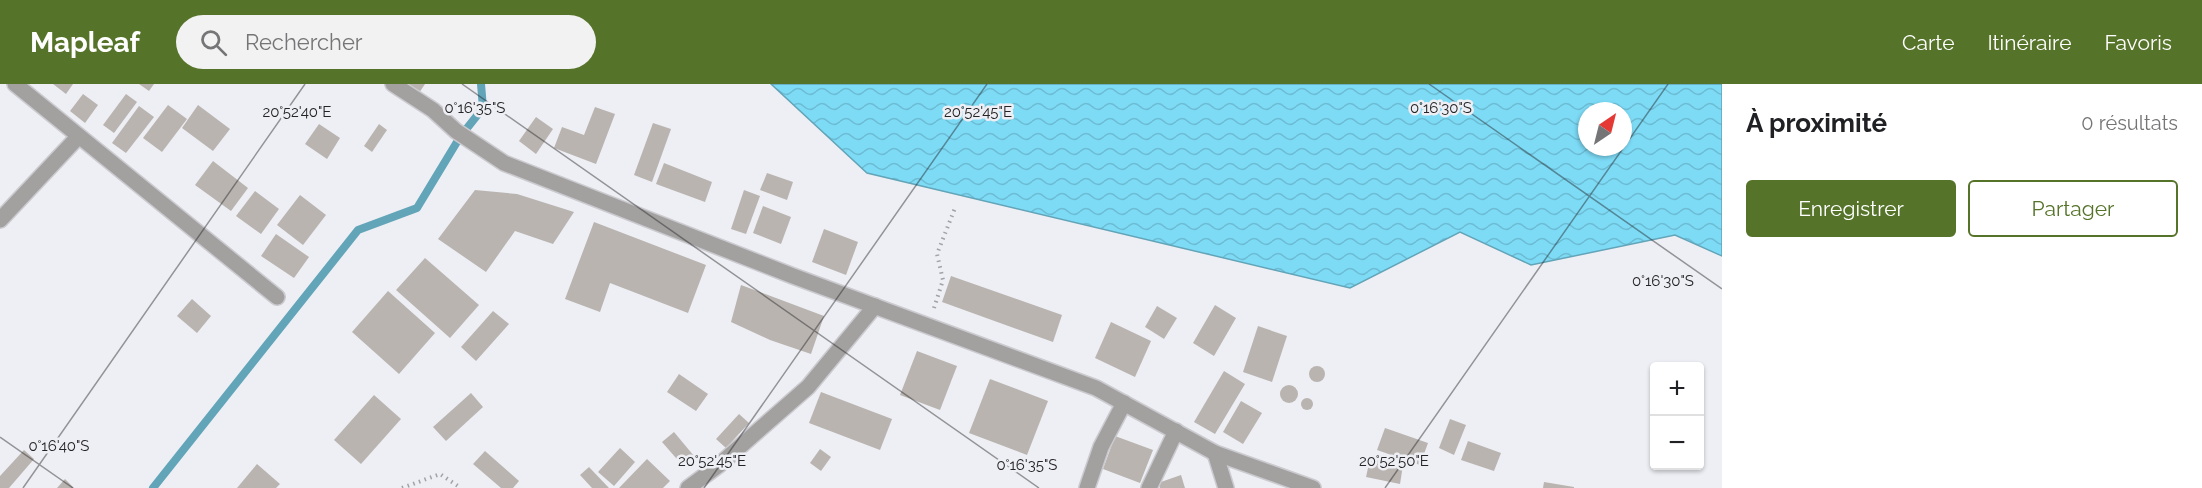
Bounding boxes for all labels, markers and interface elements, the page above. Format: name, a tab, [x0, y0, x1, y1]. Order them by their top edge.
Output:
search box	[176, 15, 596, 69]
text: Mapleaf	[30, 26, 140, 59]
icon: search	[197, 26, 230, 59]
text: Rechercher	[245, 29, 363, 55]
text: Carte	[1902, 30, 1954, 55]
text: Itinéraire	[1987, 30, 2071, 55]
text: Favoris	[2104, 30, 2172, 55]
text: 0°16'35"S	[445, 99, 505, 117]
text: 0°16'30"S	[1410, 99, 1472, 117]
north arrow	[1578, 102, 1632, 156]
text: 20°52'40"E	[262, 103, 332, 121]
text: 20°52'45"E	[944, 103, 1012, 121]
text: À proximité	[1746, 108, 1887, 138]
text: 0 résultats	[2081, 111, 2178, 135]
button: Enregistrer	[1746, 180, 1956, 237]
button: Partager	[1968, 180, 2178, 237]
text: 0°16'30"S	[1632, 272, 1694, 290]
map controls	[1650, 362, 1704, 470]
button: +	[1650, 362, 1704, 416]
button: −	[1650, 416, 1704, 470]
text: 0°16'40"S	[29, 437, 89, 455]
text: 20°52'45"E	[678, 452, 746, 470]
text: 20°52'50"E	[1359, 452, 1429, 470]
text: 0°16'35"S	[997, 456, 1057, 474]

